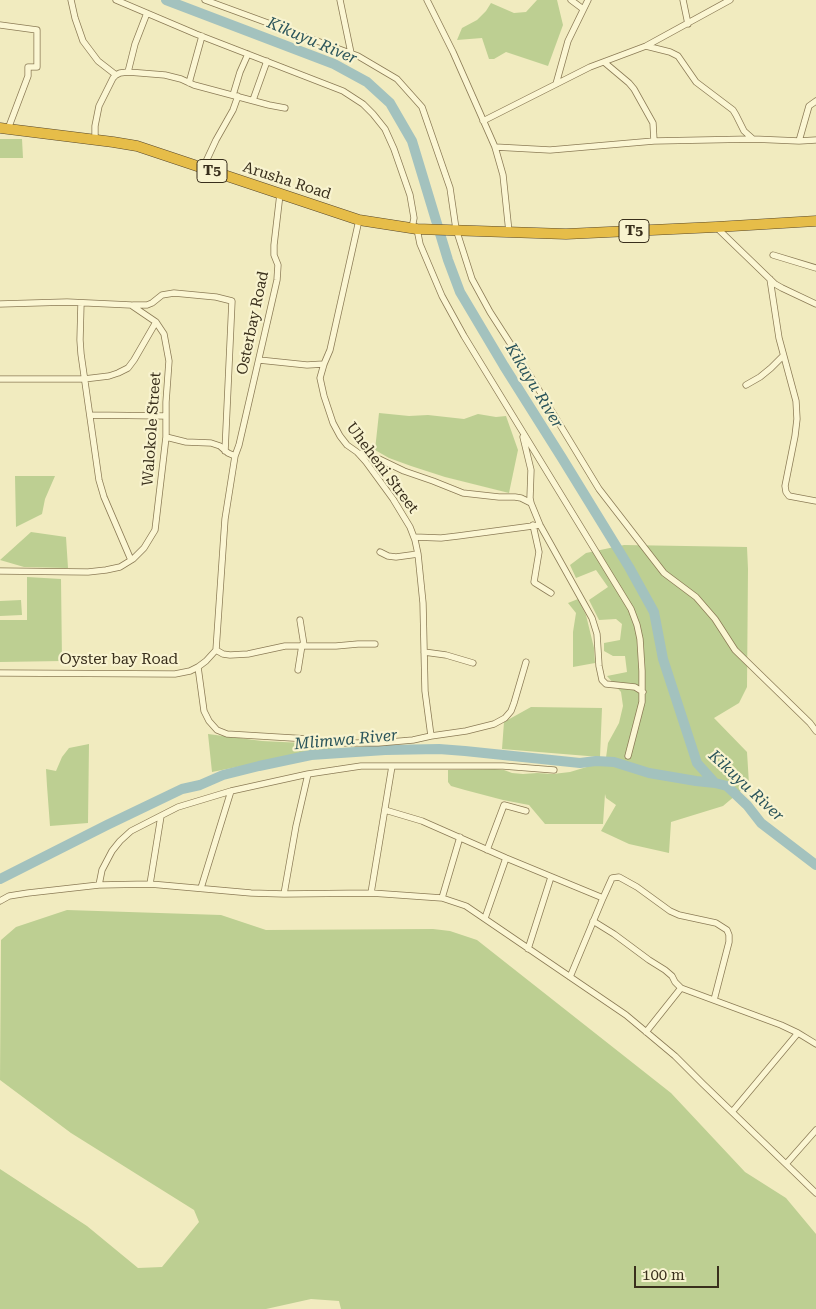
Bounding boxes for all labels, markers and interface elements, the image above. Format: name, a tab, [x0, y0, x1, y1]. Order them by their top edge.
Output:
water label: Kikuyu River	[264, 13, 360, 69]
street label: Arusha Road	[241, 158, 333, 204]
road number: T5	[197, 160, 227, 182]
road number: T5	[619, 220, 649, 242]
street label: Osterbay Road	[233, 269, 273, 377]
water label: Kikuyu River	[501, 340, 567, 432]
street label: Walokole Street	[139, 371, 165, 487]
street label: Uheheni Street	[342, 419, 422, 517]
street label: Oyster bay Road	[60, 651, 178, 669]
water label: Mlimwa River	[294, 726, 398, 754]
water label: Kikuyu River	[704, 746, 788, 826]
scale bar	[636, 1256, 721, 1288]
text: 100 m	[642, 1266, 685, 1284]

